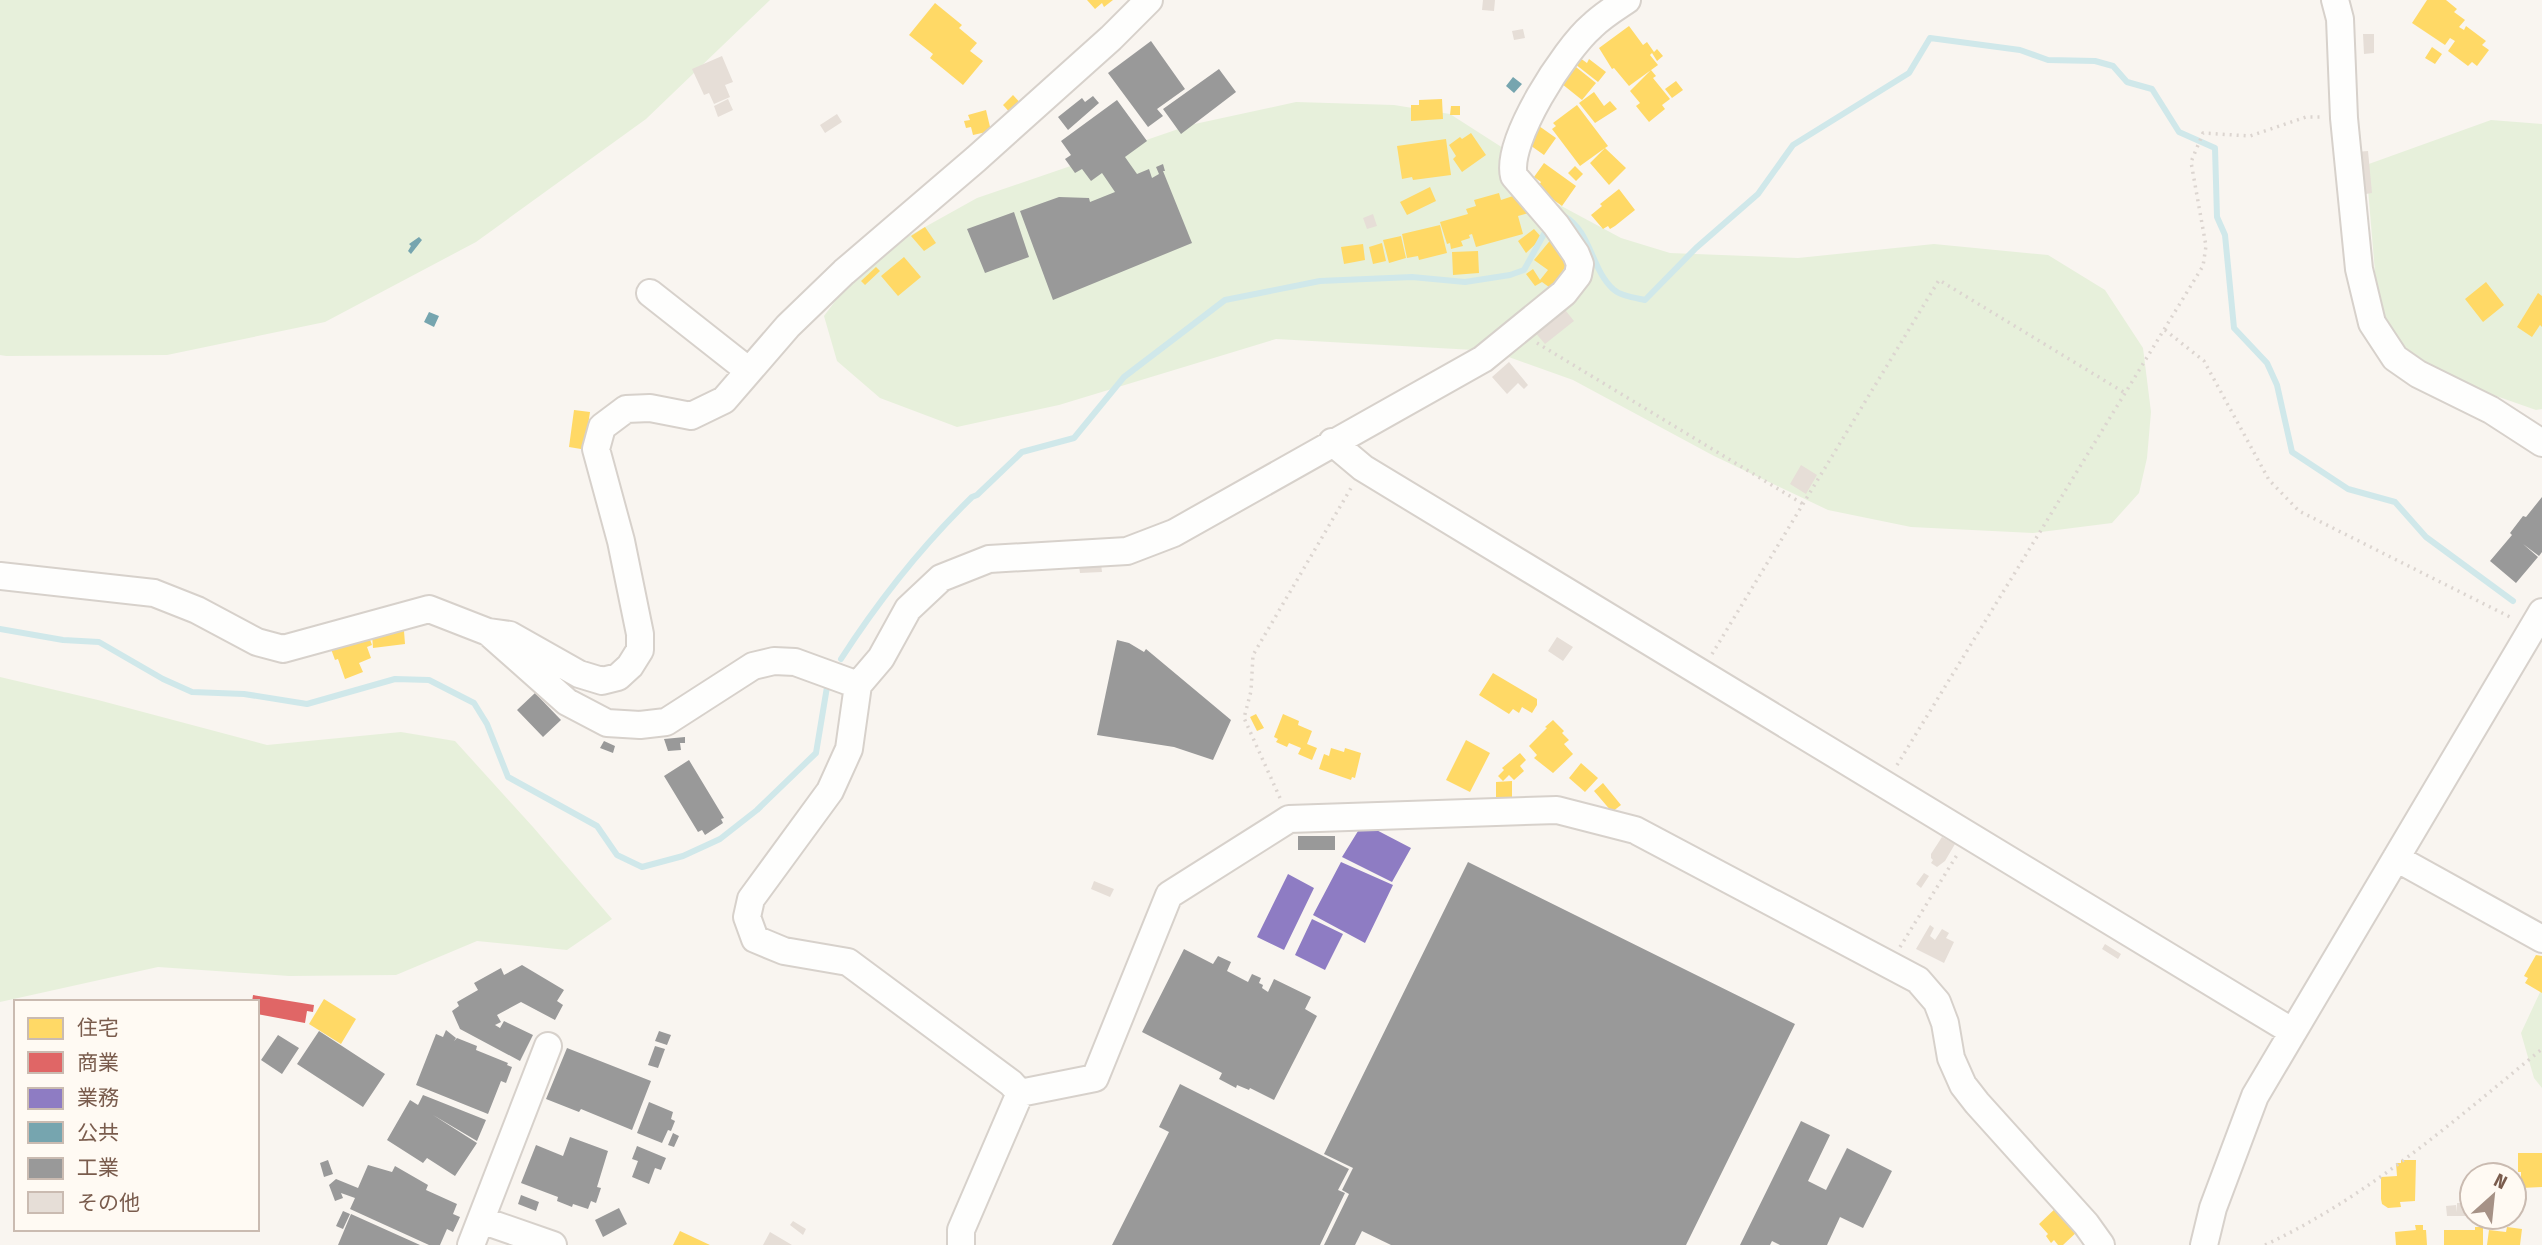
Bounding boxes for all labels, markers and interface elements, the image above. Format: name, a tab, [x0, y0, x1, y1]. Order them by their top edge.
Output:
legend	[14, 1000, 259, 1231]
text: 住宅	[77, 1015, 119, 1041]
text: 商業	[77, 1050, 119, 1076]
text: 業務	[77, 1085, 119, 1111]
text: 公共	[77, 1120, 119, 1146]
text: 工業	[77, 1155, 119, 1181]
north arrow	[2458, 1161, 2528, 1231]
text: N	[2490, 1168, 2511, 1194]
text: その他	[77, 1190, 140, 1216]

